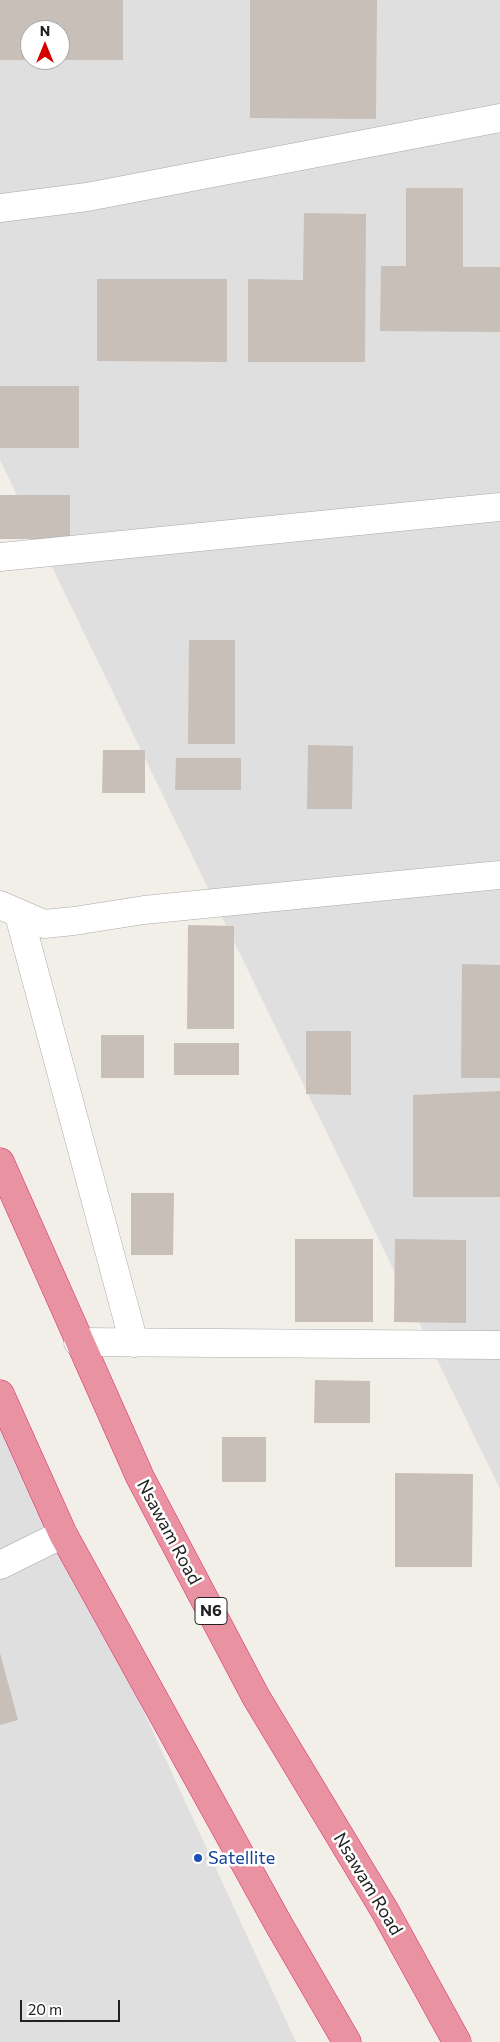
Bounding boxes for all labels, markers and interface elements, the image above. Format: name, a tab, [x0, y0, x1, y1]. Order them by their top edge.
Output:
north arrow	[20, 20, 70, 70]
text: N	[40, 22, 50, 39]
street label: Nsawam Road	[132, 1476, 206, 1588]
road number: N6	[195, 1598, 227, 1624]
street label: Nsawam Road	[329, 1829, 407, 1939]
place label: Satellite	[208, 1847, 275, 1869]
marker: Satellite	[192, 1852, 204, 1864]
scale bar	[22, 1990, 122, 2022]
text: 20 m	[28, 2000, 62, 2018]

